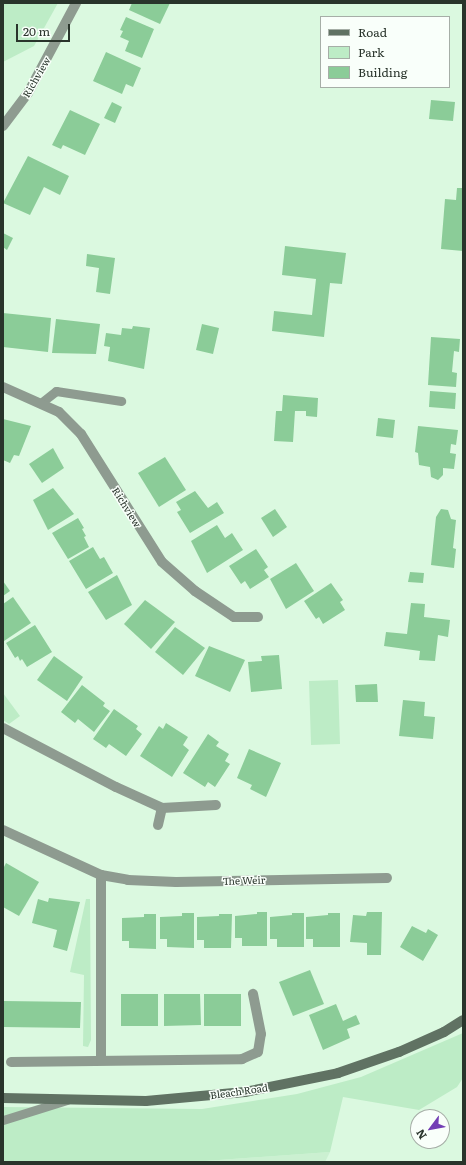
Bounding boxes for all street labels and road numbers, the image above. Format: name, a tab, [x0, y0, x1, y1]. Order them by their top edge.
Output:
street label: Richview	[20, 55, 52, 99]
street label: Richview	[110, 485, 144, 529]
street label: The Weir	[222, 873, 266, 887]
street label: Bleach Road	[209, 1081, 269, 1101]

